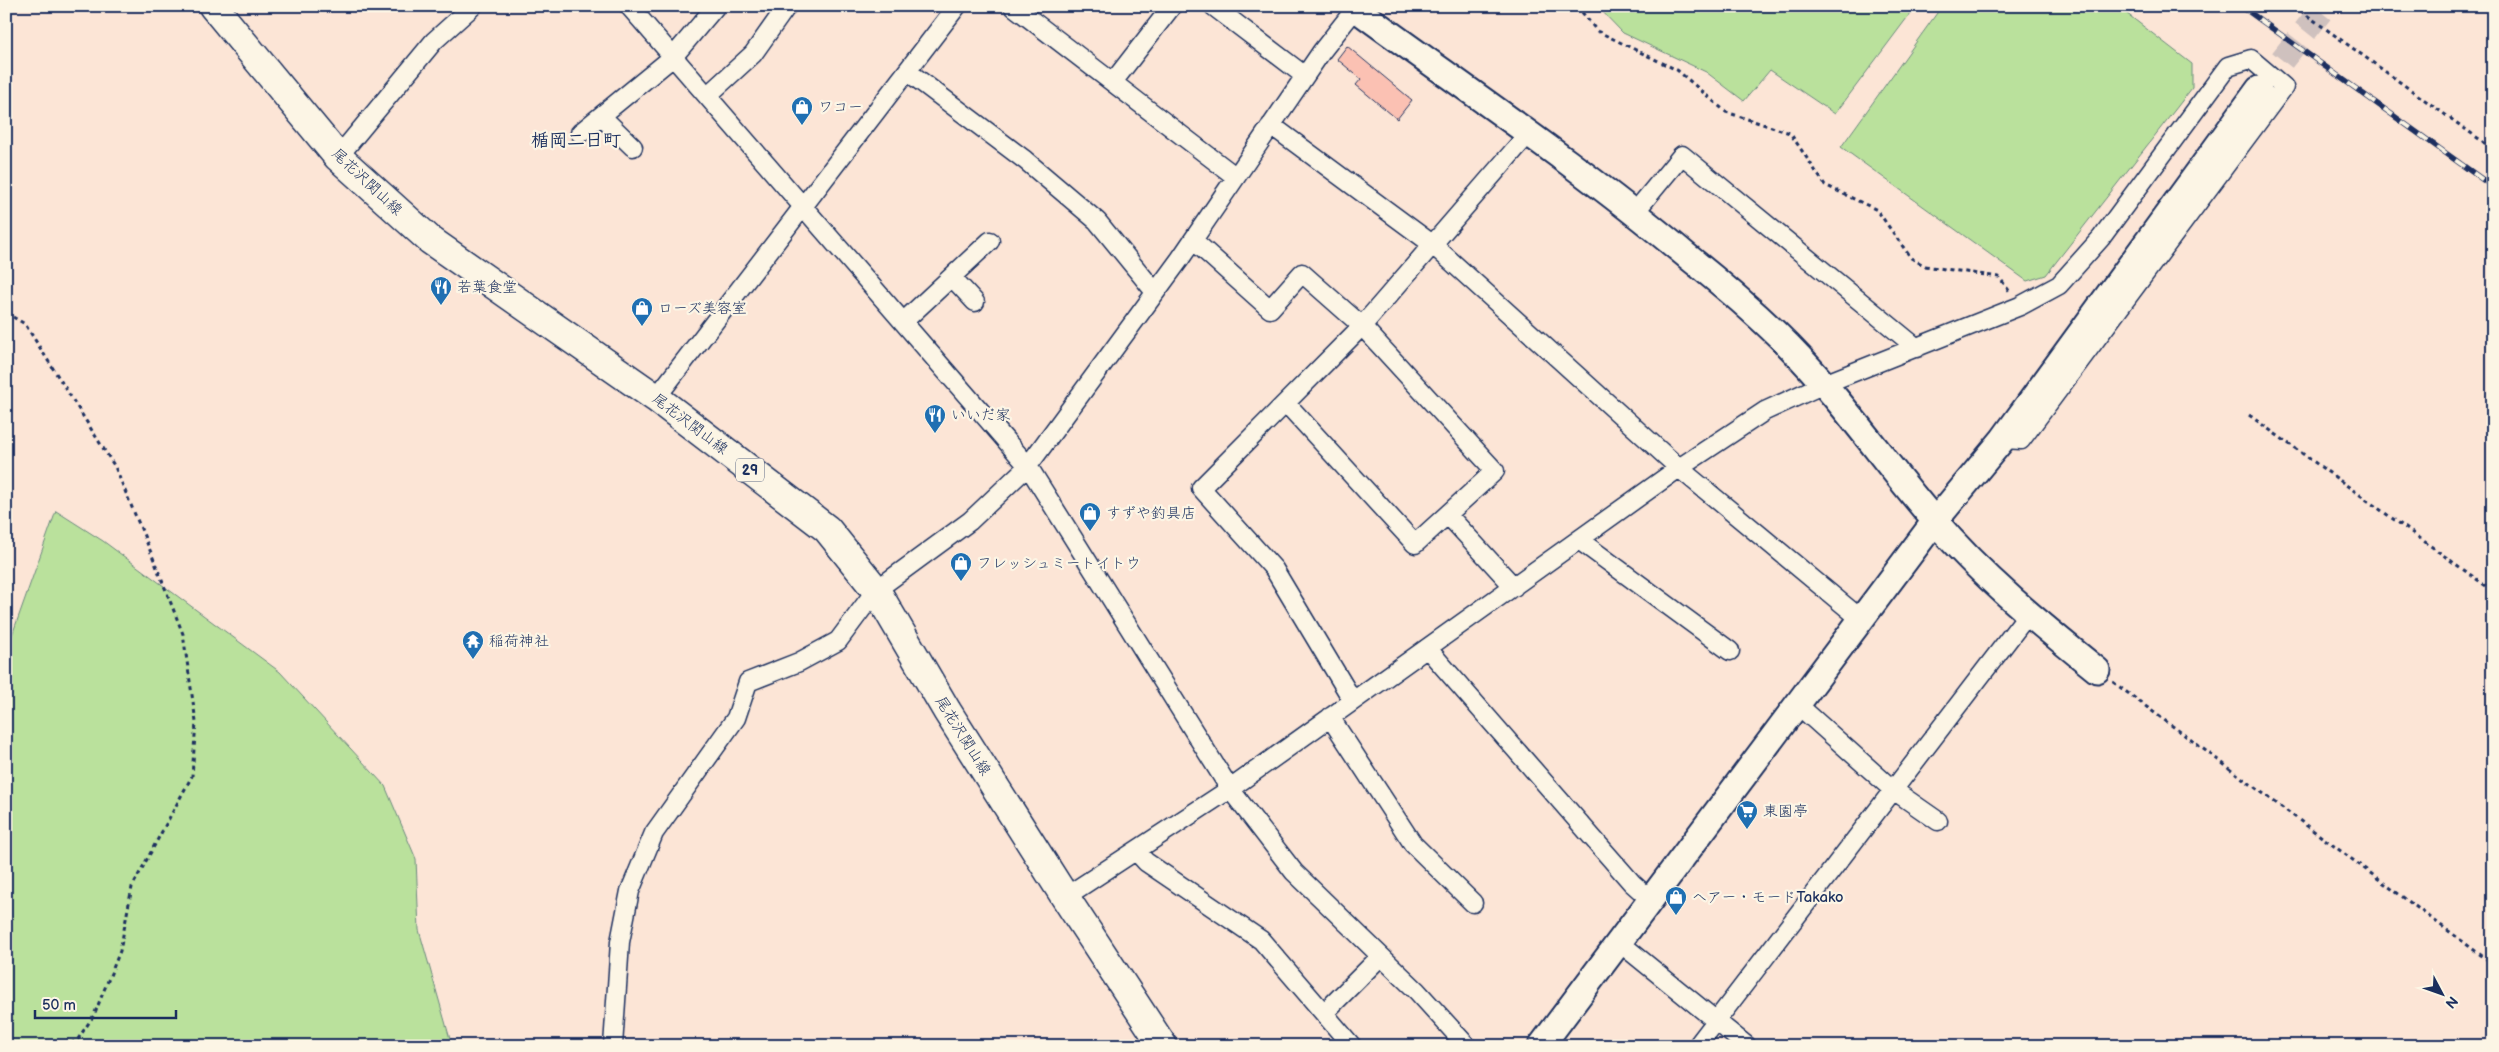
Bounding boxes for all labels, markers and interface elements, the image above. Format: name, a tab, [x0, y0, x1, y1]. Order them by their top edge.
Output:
shop icon: ワコー	[790, 95, 814, 126]
place label: ワコー	[818, 98, 863, 117]
district label: 楯岡二日町	[531, 130, 621, 151]
street label: 尾花沢関山線	[328, 144, 406, 220]
restaurant icon: 若葉食堂	[429, 275, 453, 306]
place label: 若葉食堂	[457, 278, 517, 297]
shop icon: ローズ美容室	[630, 296, 654, 327]
place label: ローズ美容室	[658, 299, 747, 318]
street label: 尾花沢関山線	[648, 389, 732, 459]
restaurant icon: いいだ家	[923, 403, 947, 434]
place label: いいだ家	[951, 406, 1010, 425]
road number: 29	[736, 458, 764, 482]
shop icon: すずや釣具店	[1078, 501, 1102, 532]
place label: すずや釣具店	[1106, 504, 1196, 523]
shop icon: フレッシュミートイトウ	[949, 551, 973, 582]
place label: フレッシュミートイトウ	[977, 554, 1141, 573]
temple icon: 稲荷神社	[461, 629, 485, 660]
place label: 稲荷神社	[489, 632, 549, 651]
street label: 尾花沢関山線	[931, 693, 995, 779]
supermarket icon: 東園亭	[1735, 799, 1759, 830]
place label: 東園亭	[1763, 802, 1808, 821]
shop icon: ヘアー・モードTakako	[1664, 885, 1688, 916]
place label: ヘアー・モードTakako	[1692, 888, 1844, 907]
north arrow	[2416, 970, 2466, 1020]
scale bar	[35, 987, 176, 1019]
text: N	[2442, 993, 2461, 1012]
text: 50 m	[42, 996, 76, 1015]

